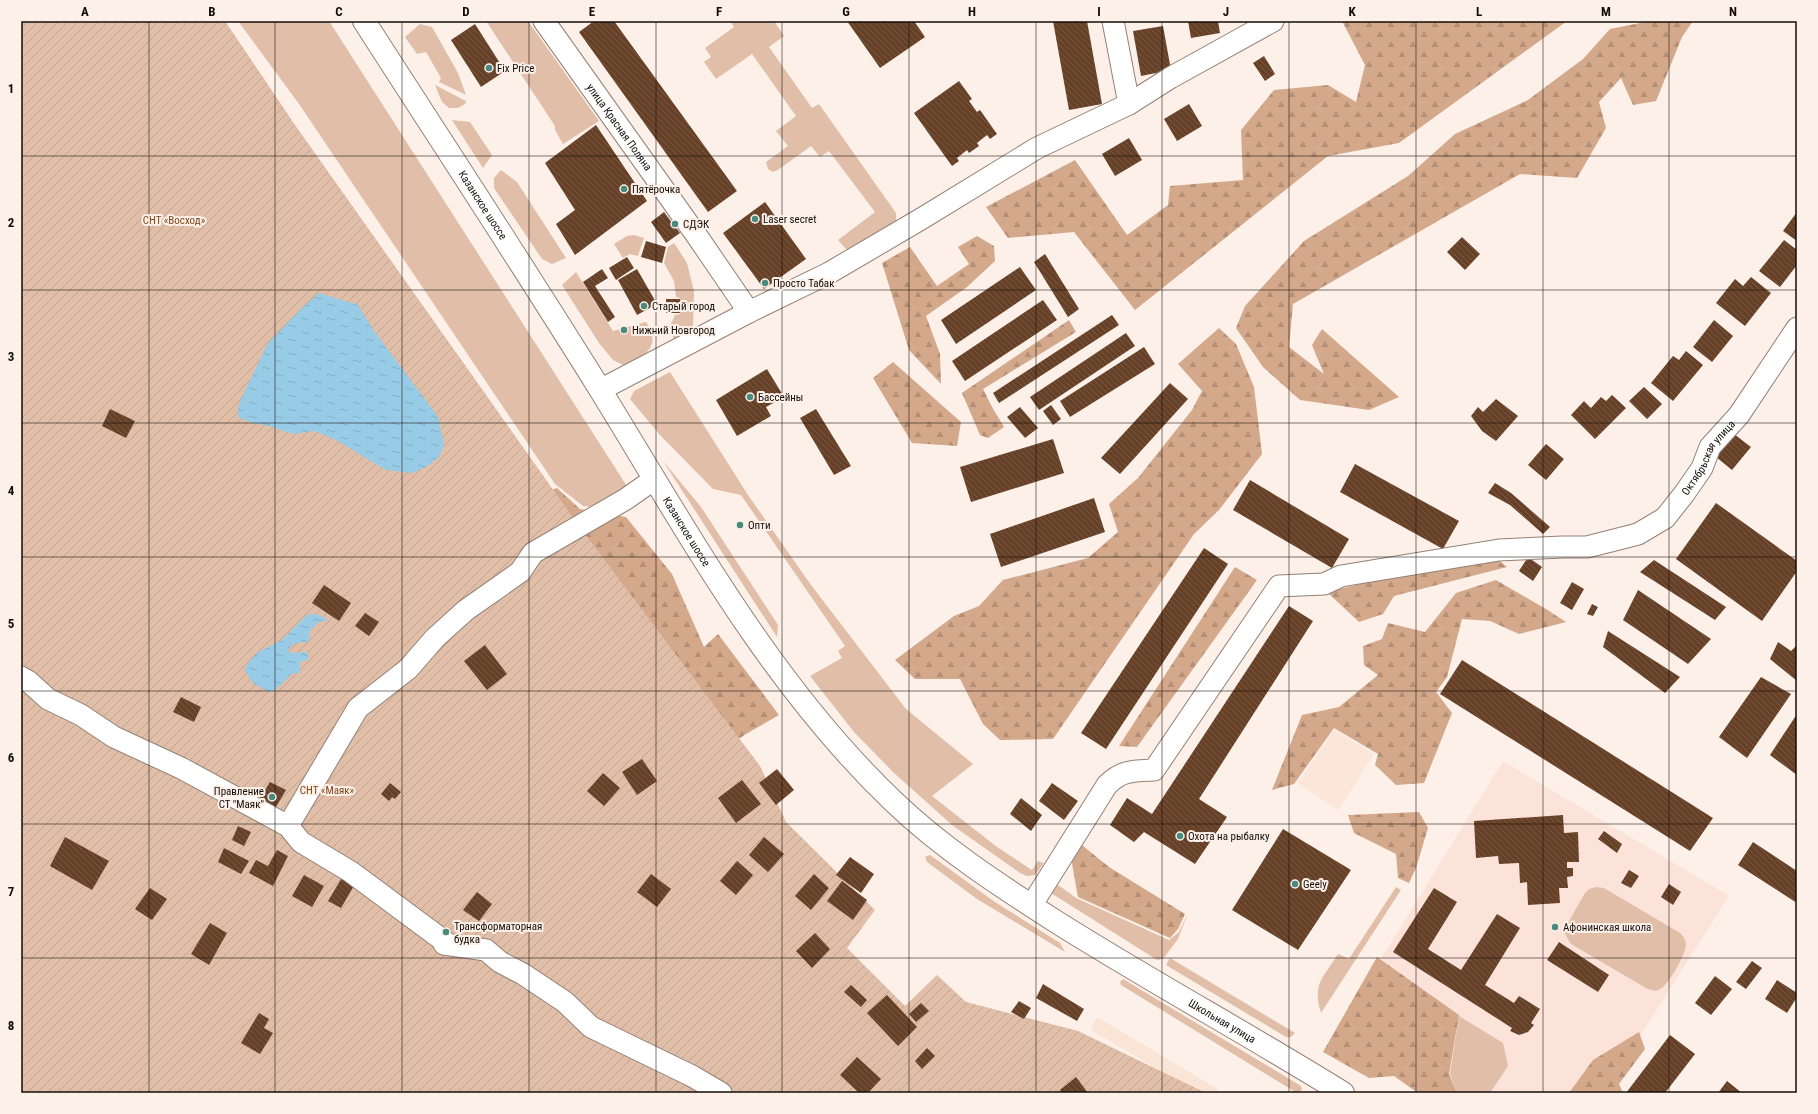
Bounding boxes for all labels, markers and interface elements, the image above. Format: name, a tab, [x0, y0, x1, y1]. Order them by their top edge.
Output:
text: A	[81, 4, 89, 19]
text: B	[208, 4, 216, 19]
text: C	[335, 4, 343, 19]
text: D	[462, 4, 470, 19]
text: E	[589, 4, 596, 19]
text: F	[716, 4, 722, 19]
text: G	[842, 4, 850, 19]
text: H	[968, 4, 976, 19]
text: I	[1097, 4, 1101, 19]
text: J	[1223, 4, 1229, 19]
text: K	[1348, 4, 1356, 19]
text: L	[1476, 4, 1482, 19]
text: M	[1601, 4, 1611, 19]
text: N	[1729, 4, 1737, 19]
place label: Fix Price	[497, 62, 534, 75]
marker: Fix Price	[484, 63, 494, 73]
text: 1	[8, 81, 14, 96]
street label: улица Красная Поляна	[584, 81, 655, 173]
street label: Казанское шоссе	[456, 168, 510, 242]
place label: Пятёрочка	[632, 183, 680, 196]
marker: Пятёрочка	[619, 184, 629, 194]
place label: Laser secret	[763, 213, 816, 226]
park label: СНТ «Восход»	[143, 214, 206, 227]
marker: Laser secret	[750, 214, 760, 224]
text: 2	[8, 215, 15, 230]
place label: СДЭК	[683, 218, 710, 231]
marker: СДЭК	[670, 219, 680, 229]
place label: Просто Табак	[773, 277, 835, 290]
marker: Просто Табак	[760, 278, 770, 288]
place label: Старый город	[652, 300, 715, 313]
marker: Старый город	[639, 301, 649, 311]
place label: Нижний Новгород	[632, 324, 715, 337]
marker: Нижний Новгород	[619, 325, 629, 335]
text: 3	[8, 349, 14, 364]
place label: Бассейны	[758, 391, 803, 404]
marker: Бассейны	[745, 392, 755, 402]
street label: Октябрьская улица	[1679, 417, 1738, 498]
text: 4	[8, 483, 15, 498]
street label: Казанское шоссе	[660, 494, 713, 569]
place label: Опти	[748, 519, 771, 532]
marker: Опти	[735, 520, 745, 530]
text: 5	[8, 616, 15, 631]
text: 6	[8, 750, 15, 765]
park label: СНТ «Маяк»	[300, 784, 355, 797]
place label: Правление СТ "Маяк"	[214, 785, 264, 811]
marker: Правление СТ "Маяк"	[267, 792, 277, 802]
place label: Охота на рыбалку	[1188, 830, 1270, 843]
marker: Охота на рыбалку	[1175, 831, 1185, 841]
place label: Geely	[1303, 878, 1327, 891]
marker: Geely	[1290, 879, 1300, 889]
text: 7	[8, 884, 15, 899]
place label: Трансформаторная будка	[454, 920, 542, 946]
place label: Афонинская школа	[1563, 921, 1651, 934]
marker: Афонинская школа	[1550, 922, 1560, 932]
marker: Трансформаторная будка	[441, 927, 451, 937]
street label: Школьная улица	[1186, 996, 1258, 1046]
text: 8	[8, 1018, 14, 1033]

